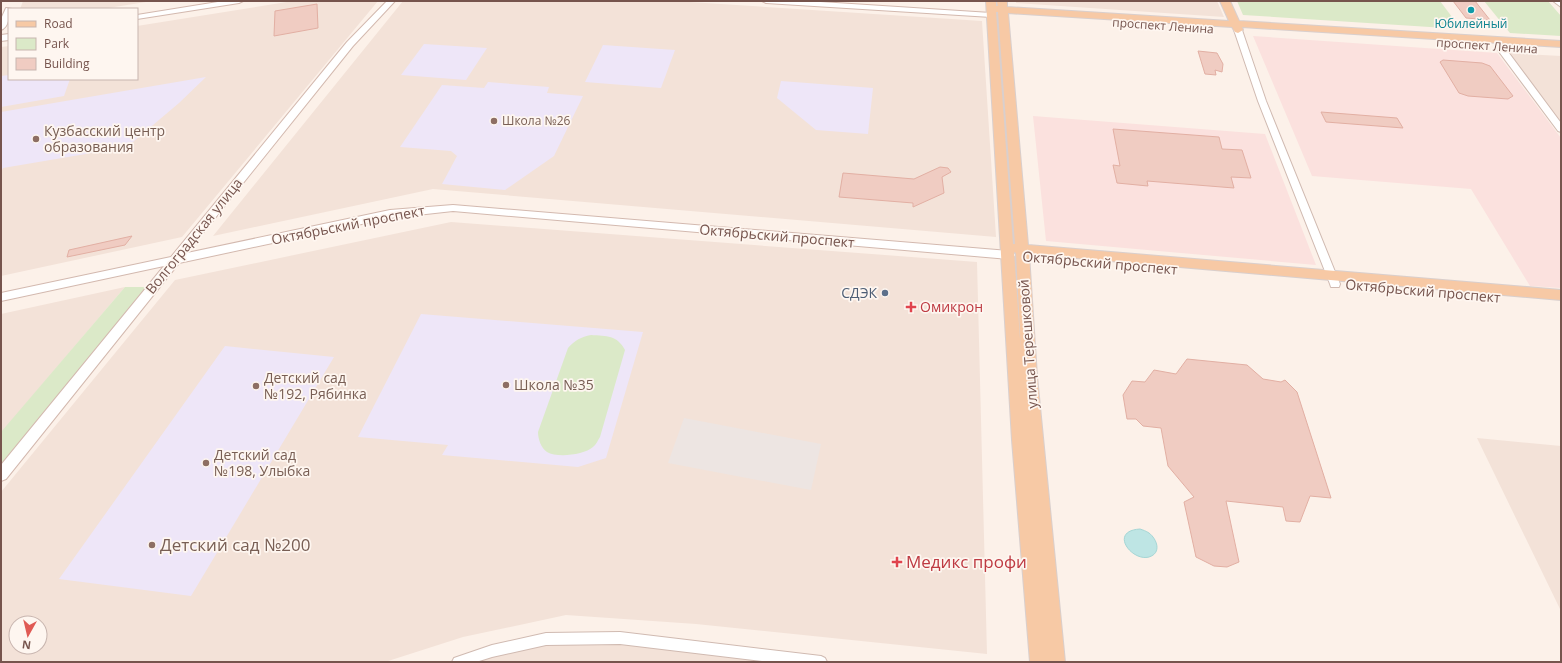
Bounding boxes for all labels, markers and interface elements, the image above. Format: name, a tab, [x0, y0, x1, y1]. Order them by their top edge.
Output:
marker: Юбилейный	[1466, 5, 1476, 15]
legend	[8, 8, 138, 80]
street label: проспект Ленина	[1112, 13, 1214, 38]
text: Road	[44, 15, 73, 32]
place label: Юбилейный	[1434, 15, 1508, 32]
street label: проспект Ленина	[1436, 33, 1538, 58]
text: Park	[44, 35, 70, 52]
text: Building	[44, 55, 90, 72]
place label: Школа №26	[502, 112, 571, 129]
marker: Школа №26	[489, 116, 499, 126]
place label: Кузбасский центр образования	[44, 121, 165, 156]
marker: Кузбасский центр образования	[31, 134, 41, 144]
street label: Волгоградская улица	[141, 174, 246, 298]
street label: Октябрьский проспект	[270, 200, 427, 249]
street label: Октябрьский проспект	[699, 219, 856, 252]
street label: Октябрьский проспект	[1022, 246, 1179, 279]
street label: Октябрьский проспект	[1345, 274, 1502, 307]
street label: улица Терешковой	[1014, 279, 1041, 409]
place label: СДЭК	[841, 283, 877, 302]
marker: СДЭК	[880, 288, 890, 298]
place label: Омикрон	[920, 297, 983, 316]
marker: Омикрон	[905, 301, 917, 313]
place label: Детский сад №192, Рябинка	[264, 368, 367, 403]
place label: Школа №35	[514, 375, 594, 394]
marker: Школа №35	[501, 380, 511, 390]
marker: Детский сад №192, Рябинка	[251, 381, 261, 391]
place label: Детский сад №198, Улыбка	[214, 445, 310, 480]
marker: Детский сад №198, Улыбка	[201, 458, 211, 468]
place label: Детский сад №200	[160, 533, 310, 556]
marker: Детский сад №200	[147, 540, 157, 550]
place label: Медикс профи	[906, 550, 1027, 573]
marker: Медикс профи	[891, 556, 903, 568]
north arrow	[8, 615, 48, 655]
text: N	[21, 637, 32, 653]

